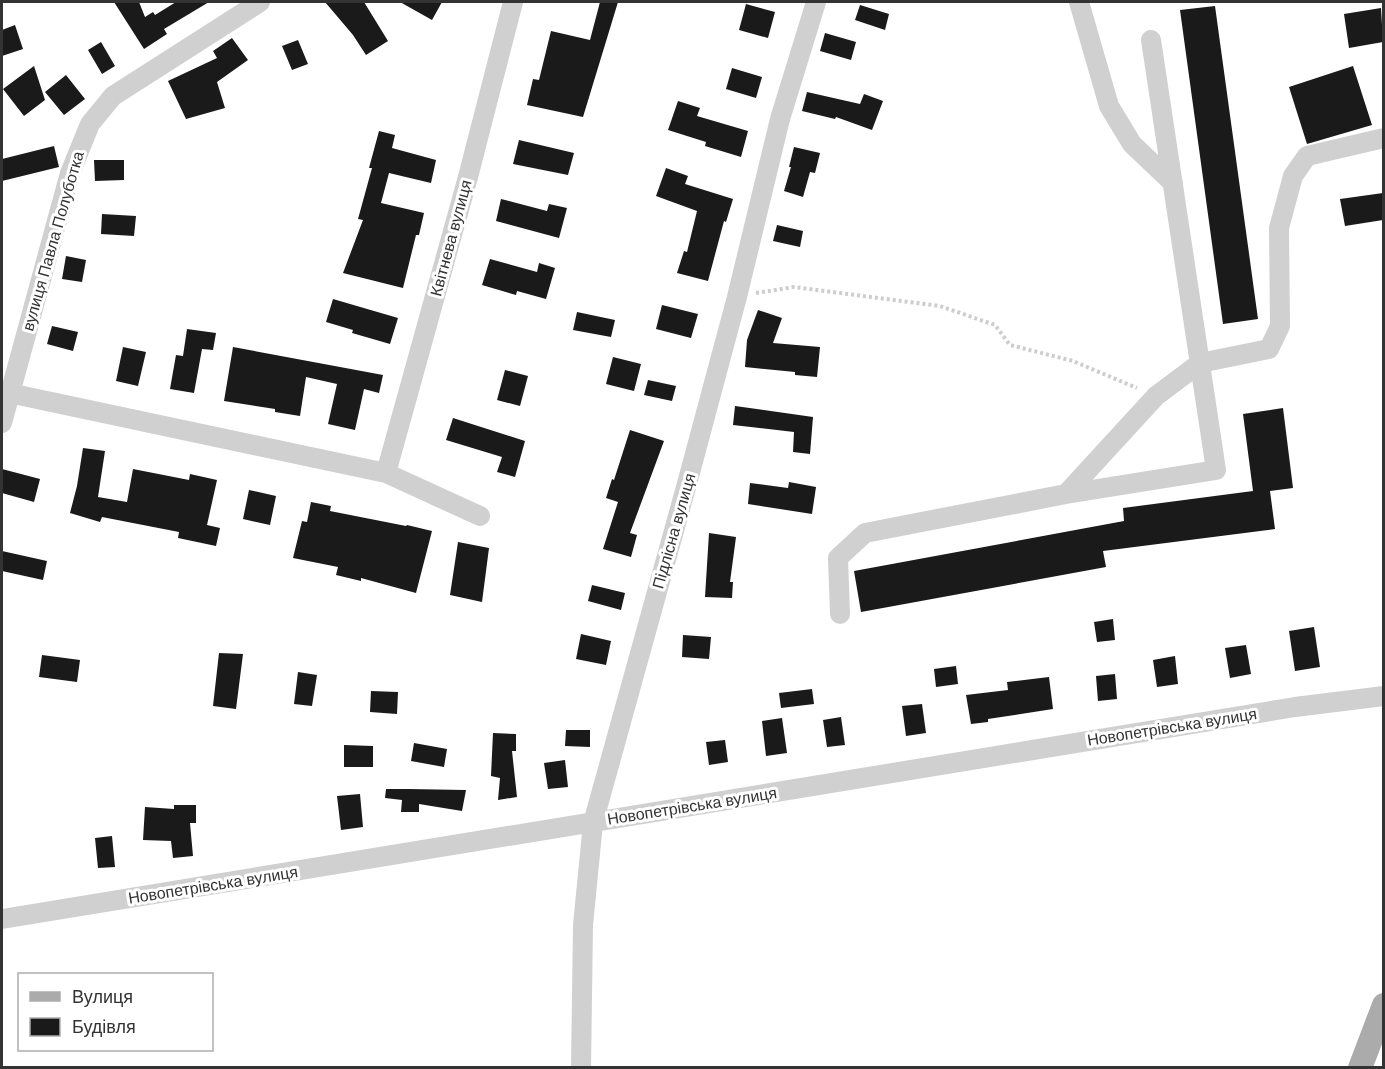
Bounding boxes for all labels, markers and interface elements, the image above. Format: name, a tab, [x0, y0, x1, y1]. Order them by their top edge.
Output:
street label: вулиця Павла Полуботка	[17, 149, 89, 333]
street label: Квітнева вулиця	[425, 177, 477, 299]
street label: Підлісна вулиця	[647, 471, 701, 591]
street label: Новопетрівська вулиця	[1086, 703, 1258, 751]
street label: Новопетрівська вулиця	[606, 782, 778, 830]
street label: Новопетрівська вулиця	[127, 861, 299, 909]
legend	[18, 973, 213, 1051]
text: Вулиця	[72, 985, 133, 1009]
text: Будівля	[72, 1015, 136, 1039]

